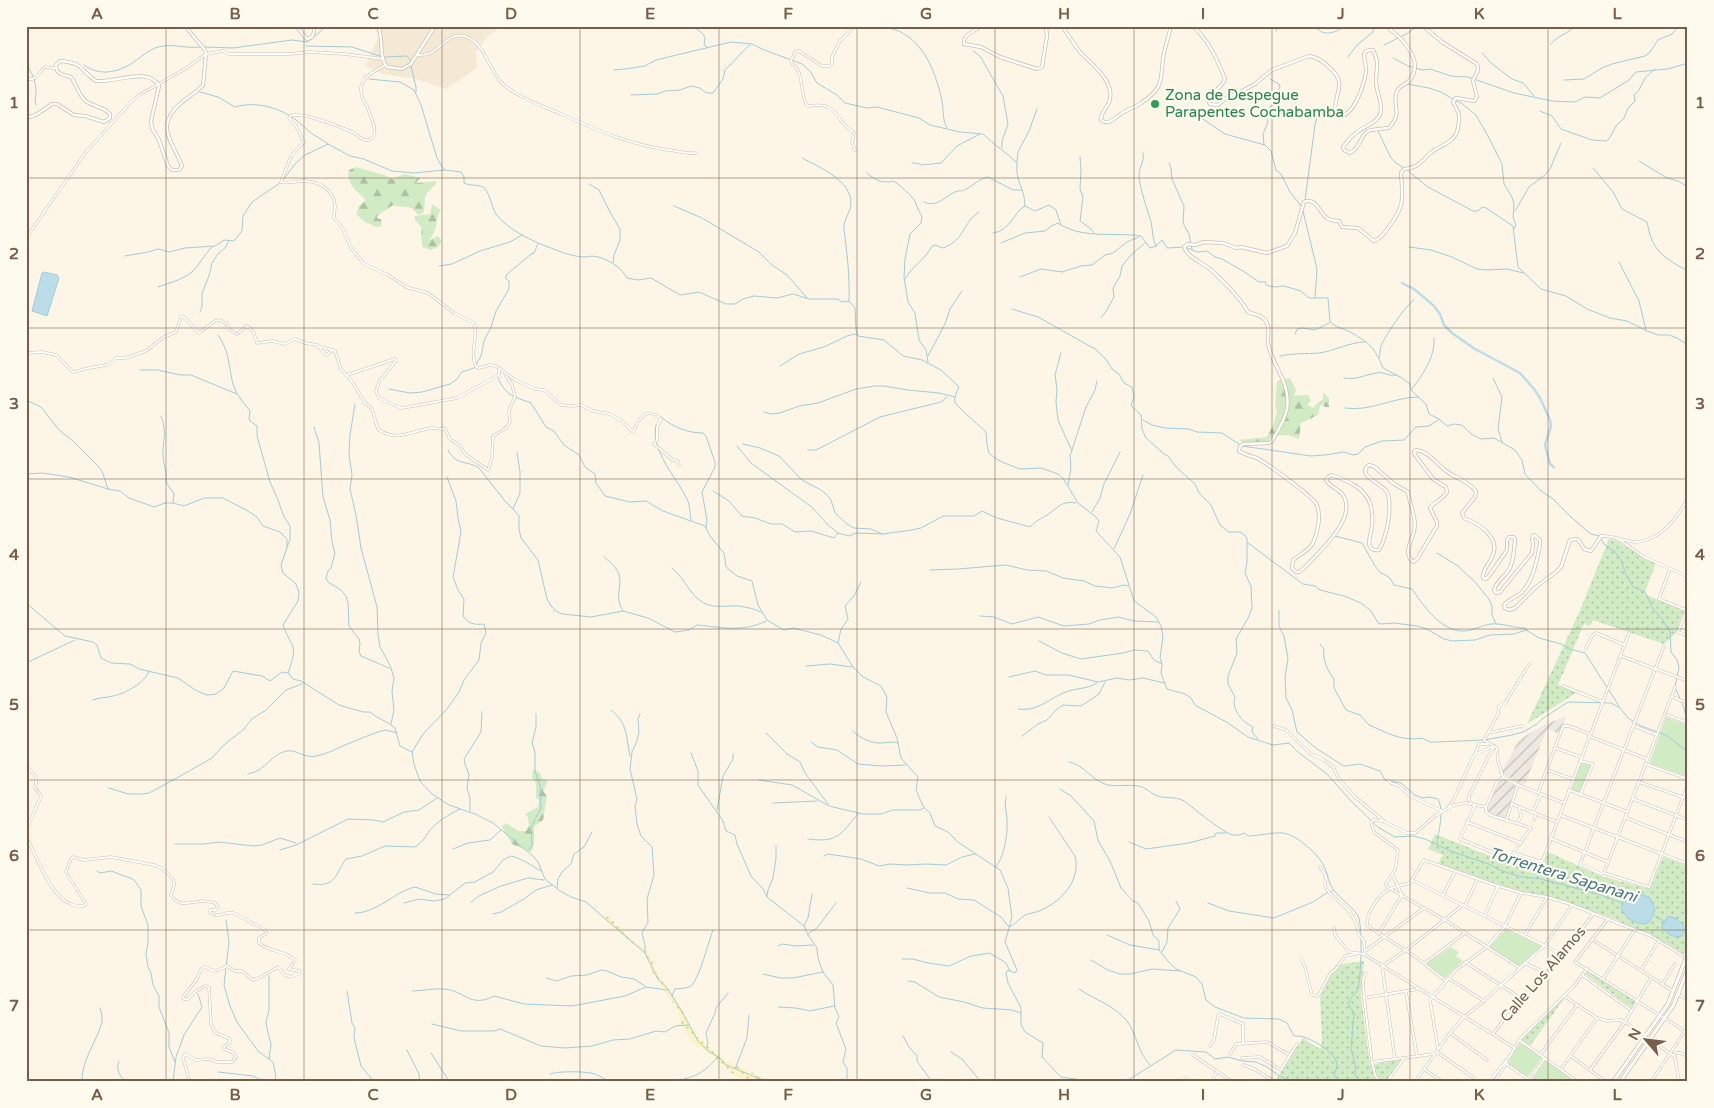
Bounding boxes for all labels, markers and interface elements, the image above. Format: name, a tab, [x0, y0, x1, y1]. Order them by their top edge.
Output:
text: A	[91, 4, 103, 24]
text: B	[229, 4, 241, 24]
text: C	[367, 4, 379, 24]
text: D	[505, 4, 517, 24]
text: E	[645, 4, 655, 24]
text: F	[783, 4, 793, 24]
text: G	[920, 4, 932, 24]
text: H	[1058, 4, 1070, 24]
text: I	[1201, 4, 1205, 24]
text: J	[1336, 4, 1345, 24]
text: K	[1474, 4, 1485, 24]
text: L	[1612, 4, 1622, 24]
place label: Zona de Despegue Parapentes Cochabamba	[1165, 86, 1344, 121]
text: 1	[9, 93, 19, 113]
text: 1	[1695, 93, 1705, 113]
marker: Zona de Despegue Parapentes Cochabamba	[1149, 98, 1161, 110]
text: 2	[9, 244, 19, 264]
text: 2	[1695, 244, 1705, 264]
text: 3	[9, 394, 19, 414]
text: 3	[1695, 394, 1705, 414]
text: 4	[9, 545, 19, 565]
text: 4	[1695, 545, 1705, 565]
text: 5	[9, 695, 19, 715]
text: 5	[1695, 695, 1705, 715]
water label: Torrentera Sapanani	[1487, 843, 1641, 908]
text: 6	[9, 846, 19, 866]
text: 6	[1695, 846, 1705, 866]
street label: Calle Los Alamos	[1497, 922, 1589, 1026]
text: 7	[9, 996, 19, 1016]
text: 7	[1695, 996, 1705, 1016]
north arrow	[1622, 1016, 1672, 1066]
text: N	[1625, 1025, 1645, 1043]
text: A	[91, 1085, 103, 1105]
text: B	[229, 1085, 241, 1105]
text: C	[367, 1085, 379, 1105]
text: D	[505, 1085, 517, 1105]
text: E	[645, 1085, 655, 1105]
text: F	[783, 1085, 793, 1105]
text: G	[920, 1085, 932, 1105]
text: H	[1058, 1085, 1070, 1105]
text: I	[1201, 1085, 1205, 1105]
text: J	[1336, 1085, 1345, 1105]
text: K	[1474, 1085, 1485, 1105]
text: L	[1612, 1085, 1622, 1105]

